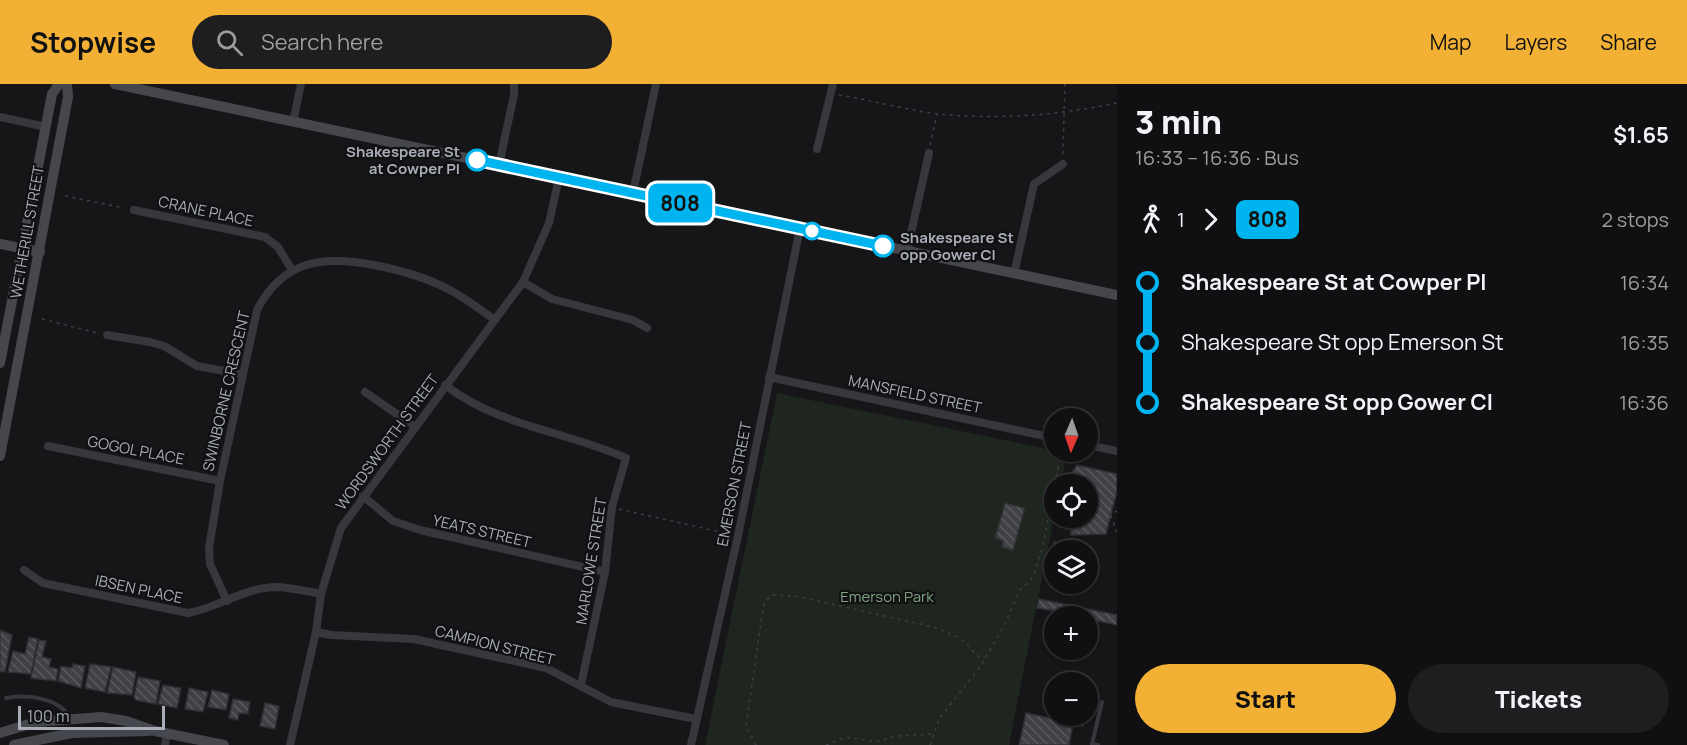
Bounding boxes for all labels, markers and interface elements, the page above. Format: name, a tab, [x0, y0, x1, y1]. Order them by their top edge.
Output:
search box	[192, 15, 612, 69]
text: Stopwise	[30, 23, 156, 61]
icon: search	[213, 26, 246, 59]
text: Search here	[261, 27, 383, 57]
text: Map	[1430, 28, 1471, 56]
text: Layers	[1504, 28, 1567, 56]
text: Share	[1600, 28, 1657, 56]
text: 3 min	[1135, 99, 1222, 144]
text: $1.65	[1613, 120, 1669, 150]
place label: Shakespeare St at Cowper Pl	[346, 141, 460, 179]
text: 16:33 – 16:36 · Bus	[1135, 144, 1299, 171]
marker: Shakespeare St at Cowper Pl	[466, 149, 488, 171]
street label: WETHERILL STREET	[5, 164, 49, 300]
line badge: 808	[646, 184, 714, 222]
text: 808	[660, 189, 700, 217]
street label: CRANE PLACE	[157, 191, 255, 231]
icon: walk	[1135, 203, 1168, 236]
icon: forward	[1194, 203, 1227, 236]
text: 808	[1248, 205, 1287, 233]
text: 1	[1177, 206, 1185, 233]
text: 2 stops	[1601, 206, 1669, 233]
unlabelled marker	[803, 222, 821, 240]
place label: Shakespeare St opp Gower Cl	[900, 227, 1014, 265]
marker: Shakespeare St opp Gower Cl	[872, 235, 894, 257]
text: Shakespeare St at Cowper Pl	[1181, 267, 1486, 297]
text: 16:34	[1620, 269, 1669, 296]
street label: SWINBORNE CRESCENT	[197, 309, 255, 473]
text: Shakespeare St opp Emerson St	[1181, 327, 1504, 357]
text: 16:35	[1620, 329, 1669, 356]
street label: WORDSWORTH STREET	[331, 370, 443, 514]
street label: MANSFIELD STREET	[846, 370, 984, 418]
text: Shakespeare St opp Gower Cl	[1181, 387, 1493, 417]
text: 16:36	[1619, 389, 1669, 416]
north arrow	[1044, 408, 1098, 462]
map controls	[1044, 408, 1098, 726]
street label: EMERSON STREET	[712, 420, 756, 548]
street label: GOGOL PLACE	[86, 430, 186, 470]
button: locate	[1044, 474, 1098, 528]
street label: MARLOWE STREET	[571, 496, 611, 626]
street label: YEATS STREET	[431, 509, 533, 553]
button: layers	[1044, 540, 1098, 594]
street label: IBSEN PLACE	[93, 569, 185, 609]
park label: Emerson Park	[840, 586, 934, 607]
button: +	[1044, 606, 1098, 660]
street label: CAMPION STREET	[433, 620, 557, 670]
button: Start	[1135, 664, 1396, 733]
button: Tickets	[1408, 664, 1669, 733]
button: −	[1044, 672, 1098, 726]
scale bar	[18, 703, 165, 730]
text: 100 m	[27, 705, 70, 727]

